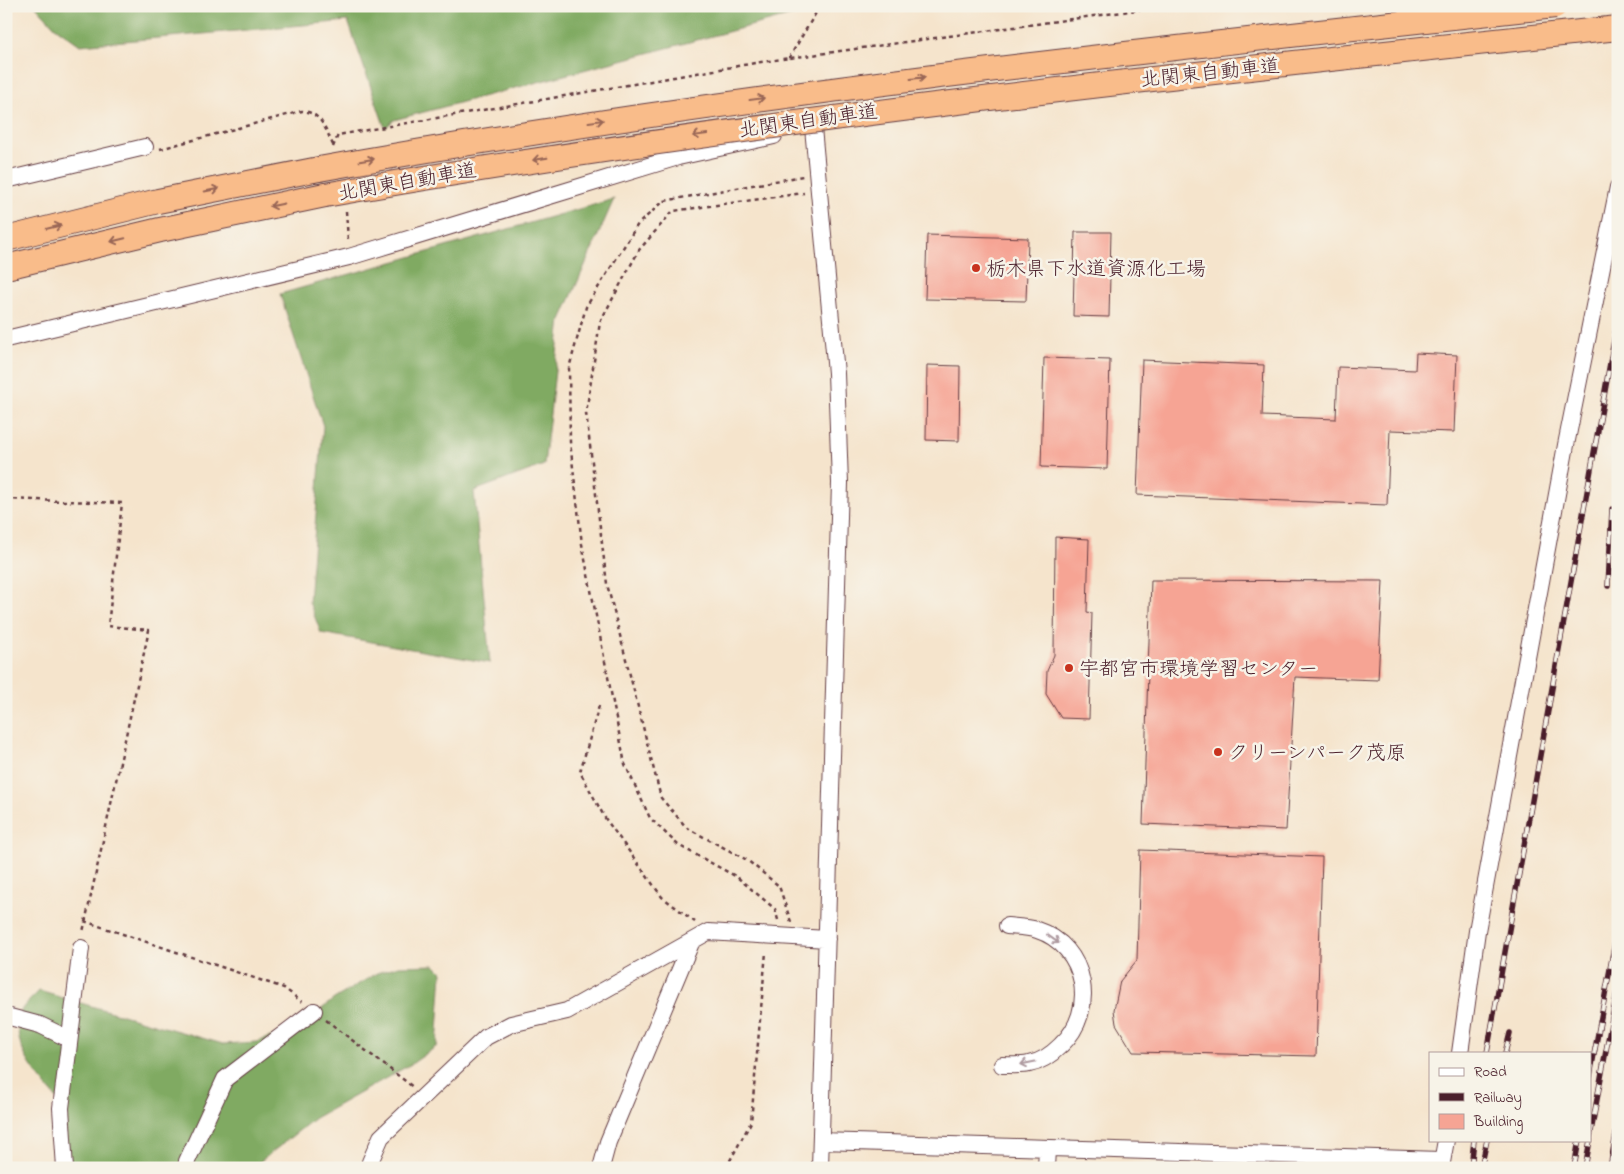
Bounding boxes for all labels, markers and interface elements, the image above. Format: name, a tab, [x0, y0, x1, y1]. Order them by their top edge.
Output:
street label: 北関東自動車道	[1139, 53, 1281, 96]
one-way arrow	[910, 73, 926, 83]
one-way arrow	[748, 93, 764, 103]
street label: 北関東自動車道	[737, 98, 880, 147]
one-way arrow	[587, 116, 603, 126]
one-way arrow	[693, 130, 709, 140]
one-way arrow	[532, 154, 548, 164]
one-way arrow	[358, 155, 374, 165]
street label: 北関東自動車道	[336, 157, 479, 210]
one-way arrow	[203, 185, 219, 195]
one-way arrow	[269, 201, 285, 211]
one-way arrow	[45, 222, 61, 231]
one-way arrow	[111, 236, 127, 245]
place label: 栃木県下水道資源化工場	[986, 256, 1206, 285]
marker: 栃木県下水道資源化工場	[970, 262, 982, 274]
place label: 宇都宮市環境学習センター	[1079, 656, 1318, 685]
marker: 宇都宮市環境学習センター	[1063, 662, 1075, 674]
place label: クリーンパーク茂原	[1228, 740, 1406, 769]
marker: クリーンパーク茂原	[1212, 746, 1224, 758]
one-way arrow	[1046, 934, 1060, 944]
legend	[1429, 1052, 1592, 1142]
one-way arrow	[1020, 1059, 1036, 1068]
text: Road	[1474, 1061, 1507, 1083]
text: Railway	[1474, 1087, 1522, 1110]
text: Building	[1473, 1111, 1523, 1134]

